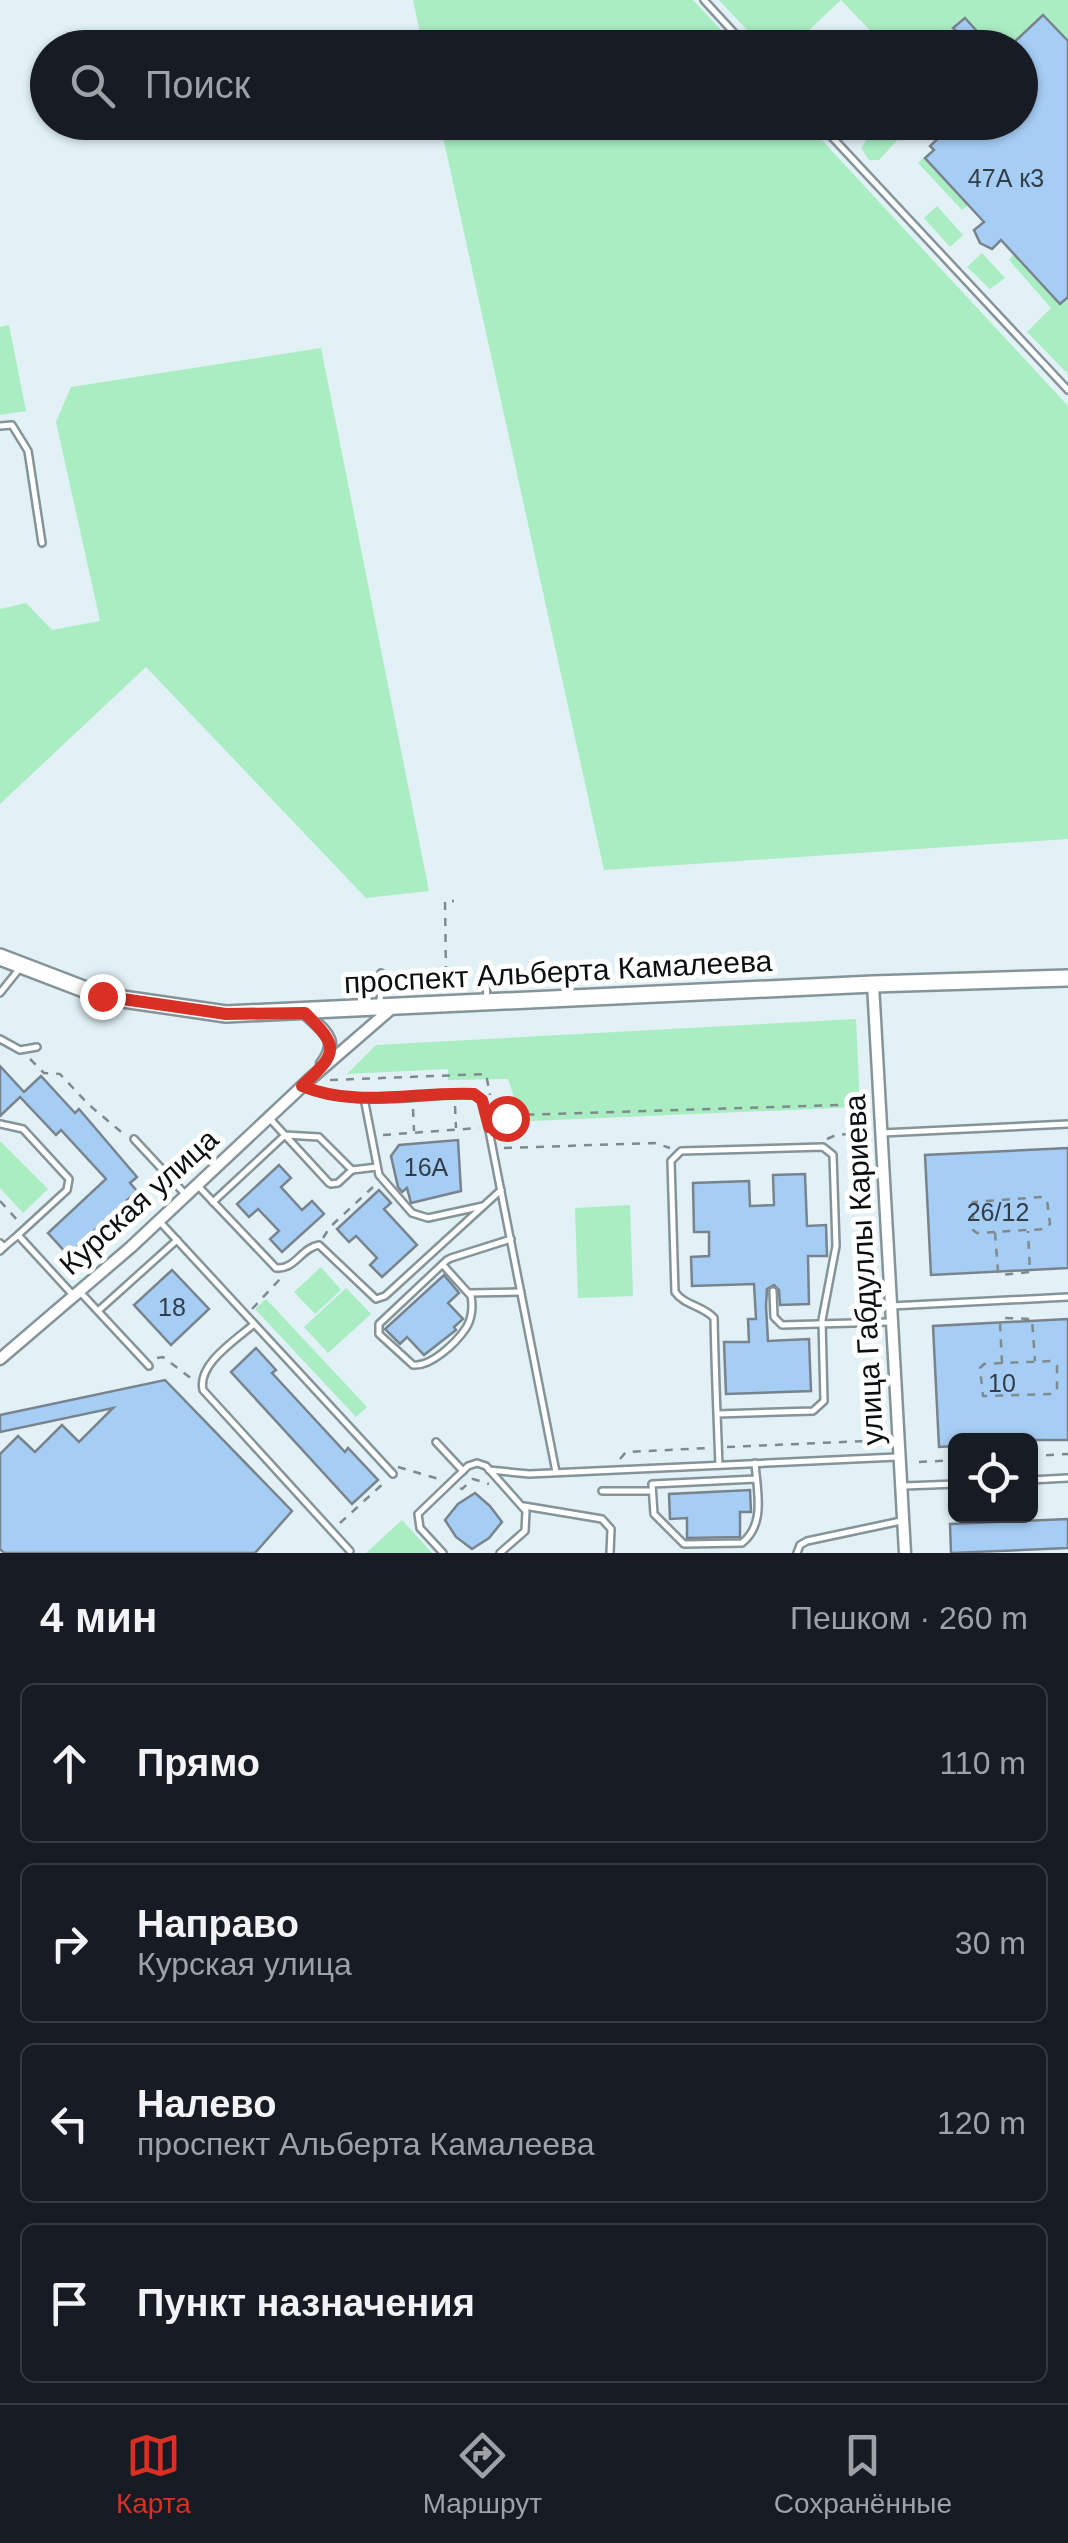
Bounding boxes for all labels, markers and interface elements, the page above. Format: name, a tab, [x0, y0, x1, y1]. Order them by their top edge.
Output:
search box	[30, 30, 1038, 140]
icon: search	[65, 58, 120, 113]
text: Поиск	[145, 64, 250, 106]
house number: 47А к3	[968, 164, 1044, 192]
street label: проспект Альберта Камалеева	[343, 944, 773, 999]
route end	[80, 974, 126, 1020]
street label: улица Габдуллы Кариева	[838, 1093, 889, 1446]
route start	[484, 1096, 530, 1142]
street label: Курская улица	[53, 1122, 225, 1281]
house number: 16А	[404, 1153, 449, 1181]
house number: 26/12	[967, 1198, 1029, 1226]
house number: 18	[158, 1293, 186, 1321]
house number: 10	[988, 1369, 1016, 1397]
map controls	[948, 1433, 1038, 1523]
button: locate	[948, 1433, 1038, 1523]
text: 4 мин	[40, 1594, 157, 1641]
text: Пешком · 260 m	[790, 1600, 1028, 1636]
icon: ahead	[42, 1736, 97, 1791]
text: Прямо	[137, 1742, 260, 1784]
text: 110 m	[939, 1745, 1026, 1781]
text: Направо	[137, 1903, 299, 1945]
icon: right	[42, 1916, 97, 1971]
text: 30 m	[955, 1925, 1026, 1961]
text: Курская улица	[137, 1946, 352, 1982]
text: Налево	[137, 2083, 276, 2125]
icon: left	[42, 2096, 97, 2151]
text: 120 m	[937, 2105, 1026, 2141]
text: проспект Альберта Камалеева	[137, 2126, 594, 2162]
icon: arrive	[42, 2276, 97, 2331]
text: Пункт назначения	[137, 2282, 475, 2324]
tab: Карта	[116, 2428, 191, 2520]
tab: Маршрут	[423, 2428, 542, 2520]
tab: Сохранённые	[774, 2428, 952, 2520]

